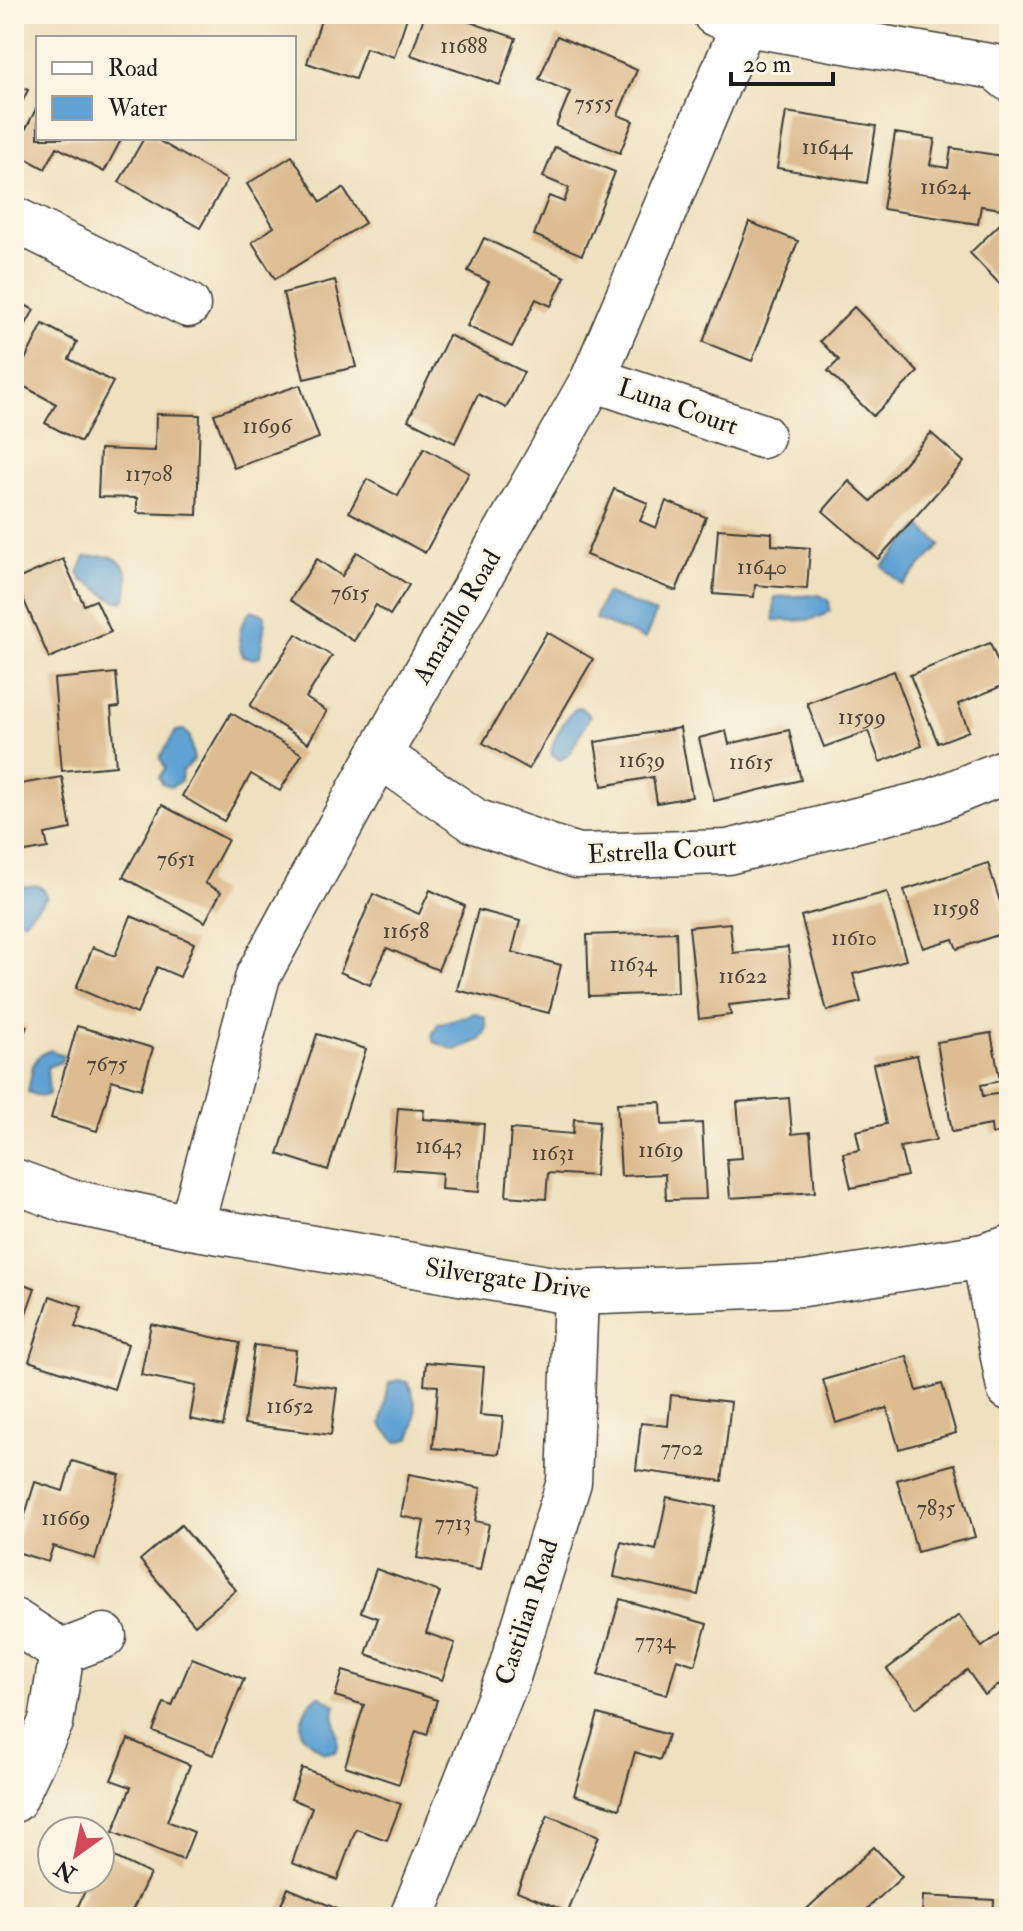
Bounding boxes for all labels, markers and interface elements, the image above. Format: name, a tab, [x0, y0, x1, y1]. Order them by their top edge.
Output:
house number: 11688	[440, 32, 488, 60]
legend	[36, 36, 296, 140]
scale bar	[731, 36, 833, 86]
text: 20 m	[743, 49, 792, 80]
text: Road	[108, 53, 158, 84]
house number: 7555	[574, 89, 614, 117]
text: Water	[107, 93, 167, 124]
house number: 11644	[802, 133, 853, 161]
house number: 11624	[920, 173, 971, 201]
street label: Luna Court	[614, 372, 742, 442]
house number: 11696	[242, 412, 293, 440]
house number: 11708	[125, 460, 173, 488]
street label: Amarillo Road	[405, 544, 508, 691]
house number: 11640	[737, 553, 787, 581]
house number: 7615	[331, 579, 370, 607]
house number: 11599	[838, 703, 886, 731]
house number: 11639	[619, 746, 665, 774]
house number: 11615	[729, 748, 773, 776]
street label: Estrella Court	[587, 831, 737, 871]
house number: 7651	[157, 845, 195, 873]
house number: 11598	[933, 894, 979, 922]
house number: 11658	[383, 917, 429, 945]
house number: 11610	[831, 924, 877, 952]
house number: 11634	[610, 950, 658, 978]
house number: 11622	[719, 962, 768, 990]
house number: 7675	[87, 1050, 128, 1078]
house number: 11643	[416, 1132, 463, 1160]
house number: 11619	[638, 1136, 684, 1164]
house number: 11631	[532, 1139, 575, 1167]
street label: Silvergate Drive	[423, 1252, 593, 1306]
house number: 11652	[266, 1392, 314, 1420]
house number: 7702	[661, 1434, 703, 1462]
house number: 7835	[917, 1494, 956, 1522]
house number: 11669	[41, 1504, 91, 1532]
house number: 7713	[435, 1509, 471, 1537]
street label: Castilian Road	[488, 1535, 566, 1689]
house number: 7734	[635, 1627, 676, 1655]
north arrow	[36, 1815, 116, 1895]
text: N	[50, 1854, 82, 1889]

